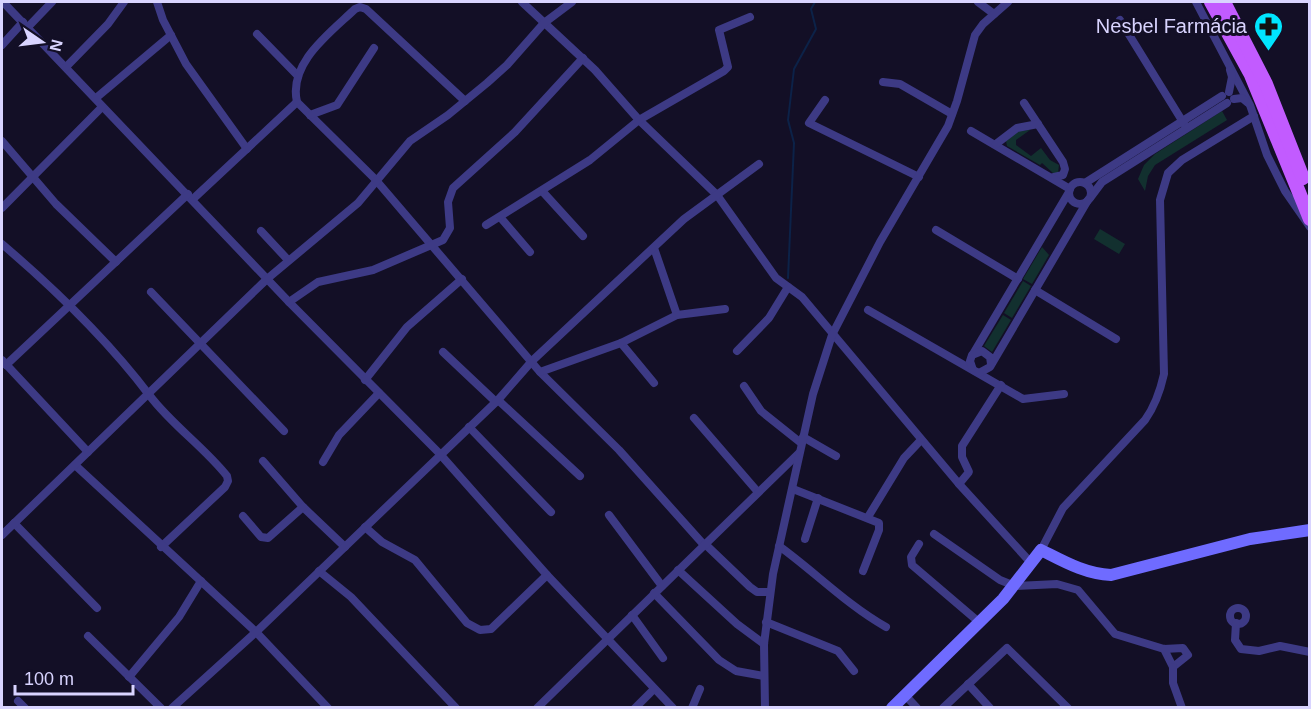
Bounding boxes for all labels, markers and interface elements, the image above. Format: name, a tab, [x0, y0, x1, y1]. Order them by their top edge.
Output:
pharmacy icon: Nesbel Farmácia	[1252, 10, 1284, 52]
north arrow	[12, 12, 72, 72]
place label: Nesbel Farmácia	[1096, 15, 1248, 37]
text: N	[46, 38, 66, 53]
scale bar	[15, 658, 134, 696]
text: 100 m	[24, 669, 74, 689]

